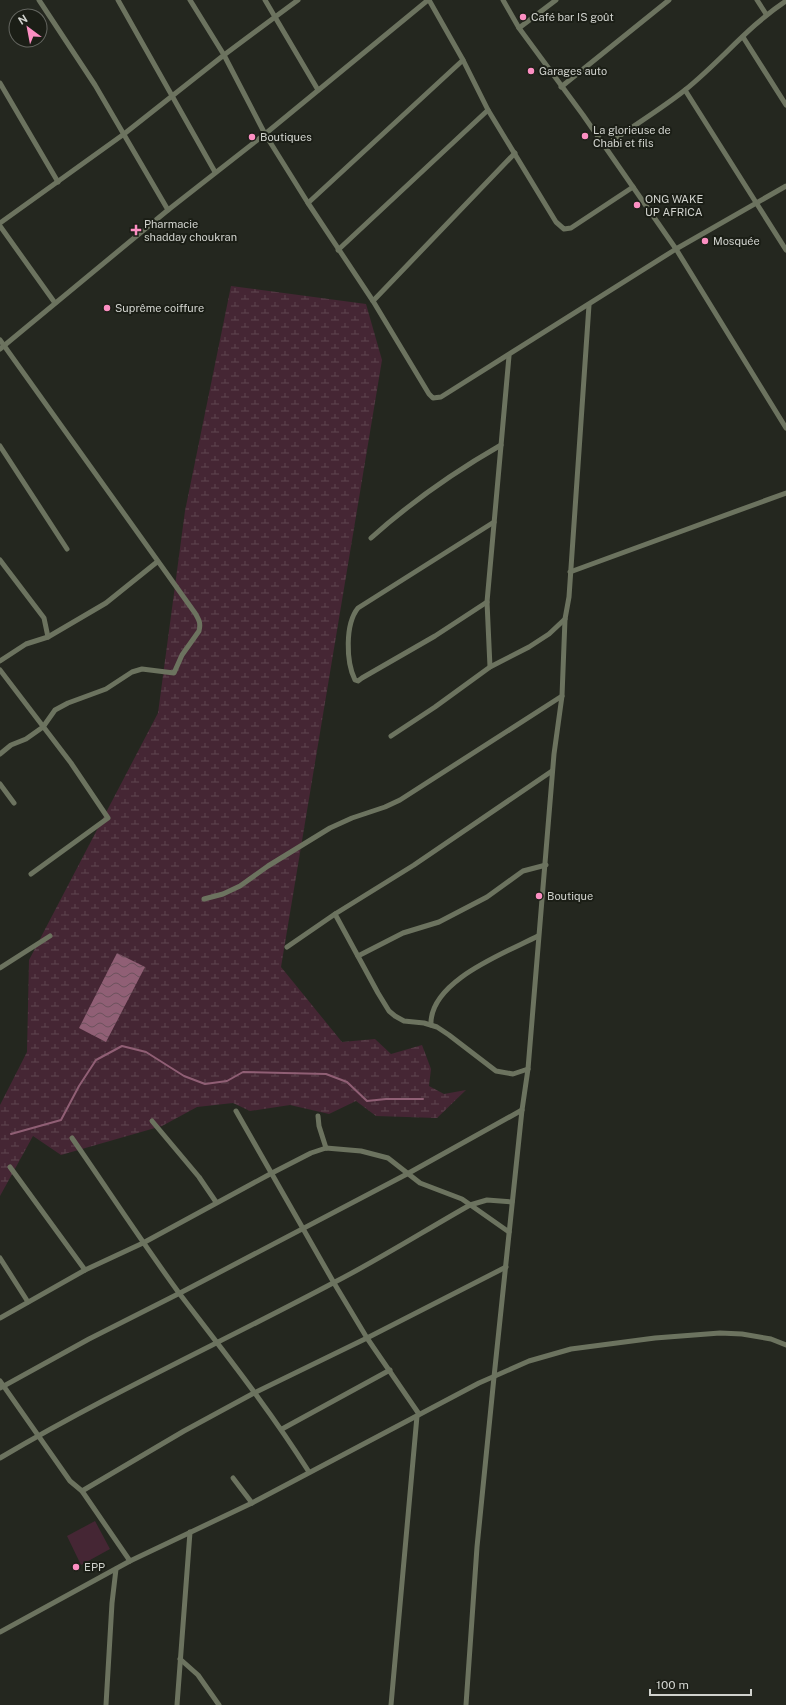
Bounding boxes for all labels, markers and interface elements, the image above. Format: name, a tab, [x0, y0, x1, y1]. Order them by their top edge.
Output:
north arrow	[8, 8, 48, 48]
place label: Café bar IS goût	[531, 11, 614, 23]
text: N	[16, 12, 30, 27]
marker: Café bar IS goût	[518, 12, 528, 22]
place label: Garages auto	[539, 65, 607, 77]
marker: Garages auto	[526, 66, 536, 76]
place label: La glorieuse de Chabi et fils	[593, 124, 671, 149]
place label: Boutiques	[260, 131, 312, 143]
marker: La glorieuse de Chabi et fils	[580, 131, 590, 141]
marker: Boutiques	[247, 132, 257, 142]
place label: ONG WAKE UP AFRICA	[645, 193, 703, 218]
marker: ONG WAKE UP AFRICA	[632, 200, 642, 210]
place label: Pharmacie shadday choukran	[144, 218, 237, 243]
marker: Pharmacie shadday choukran	[131, 225, 141, 235]
place label: Mosquée	[713, 235, 760, 247]
marker: Mosquée	[700, 236, 710, 246]
place label: Suprême coiffure	[115, 302, 204, 314]
marker: Suprême coiffure	[102, 303, 112, 313]
place label: Boutique	[547, 890, 593, 902]
marker: Boutique	[534, 891, 544, 901]
place label: EPP	[84, 1561, 105, 1573]
marker: EPP	[71, 1562, 81, 1572]
scale bar	[650, 1671, 751, 1697]
text: 100 m	[656, 1678, 689, 1692]

